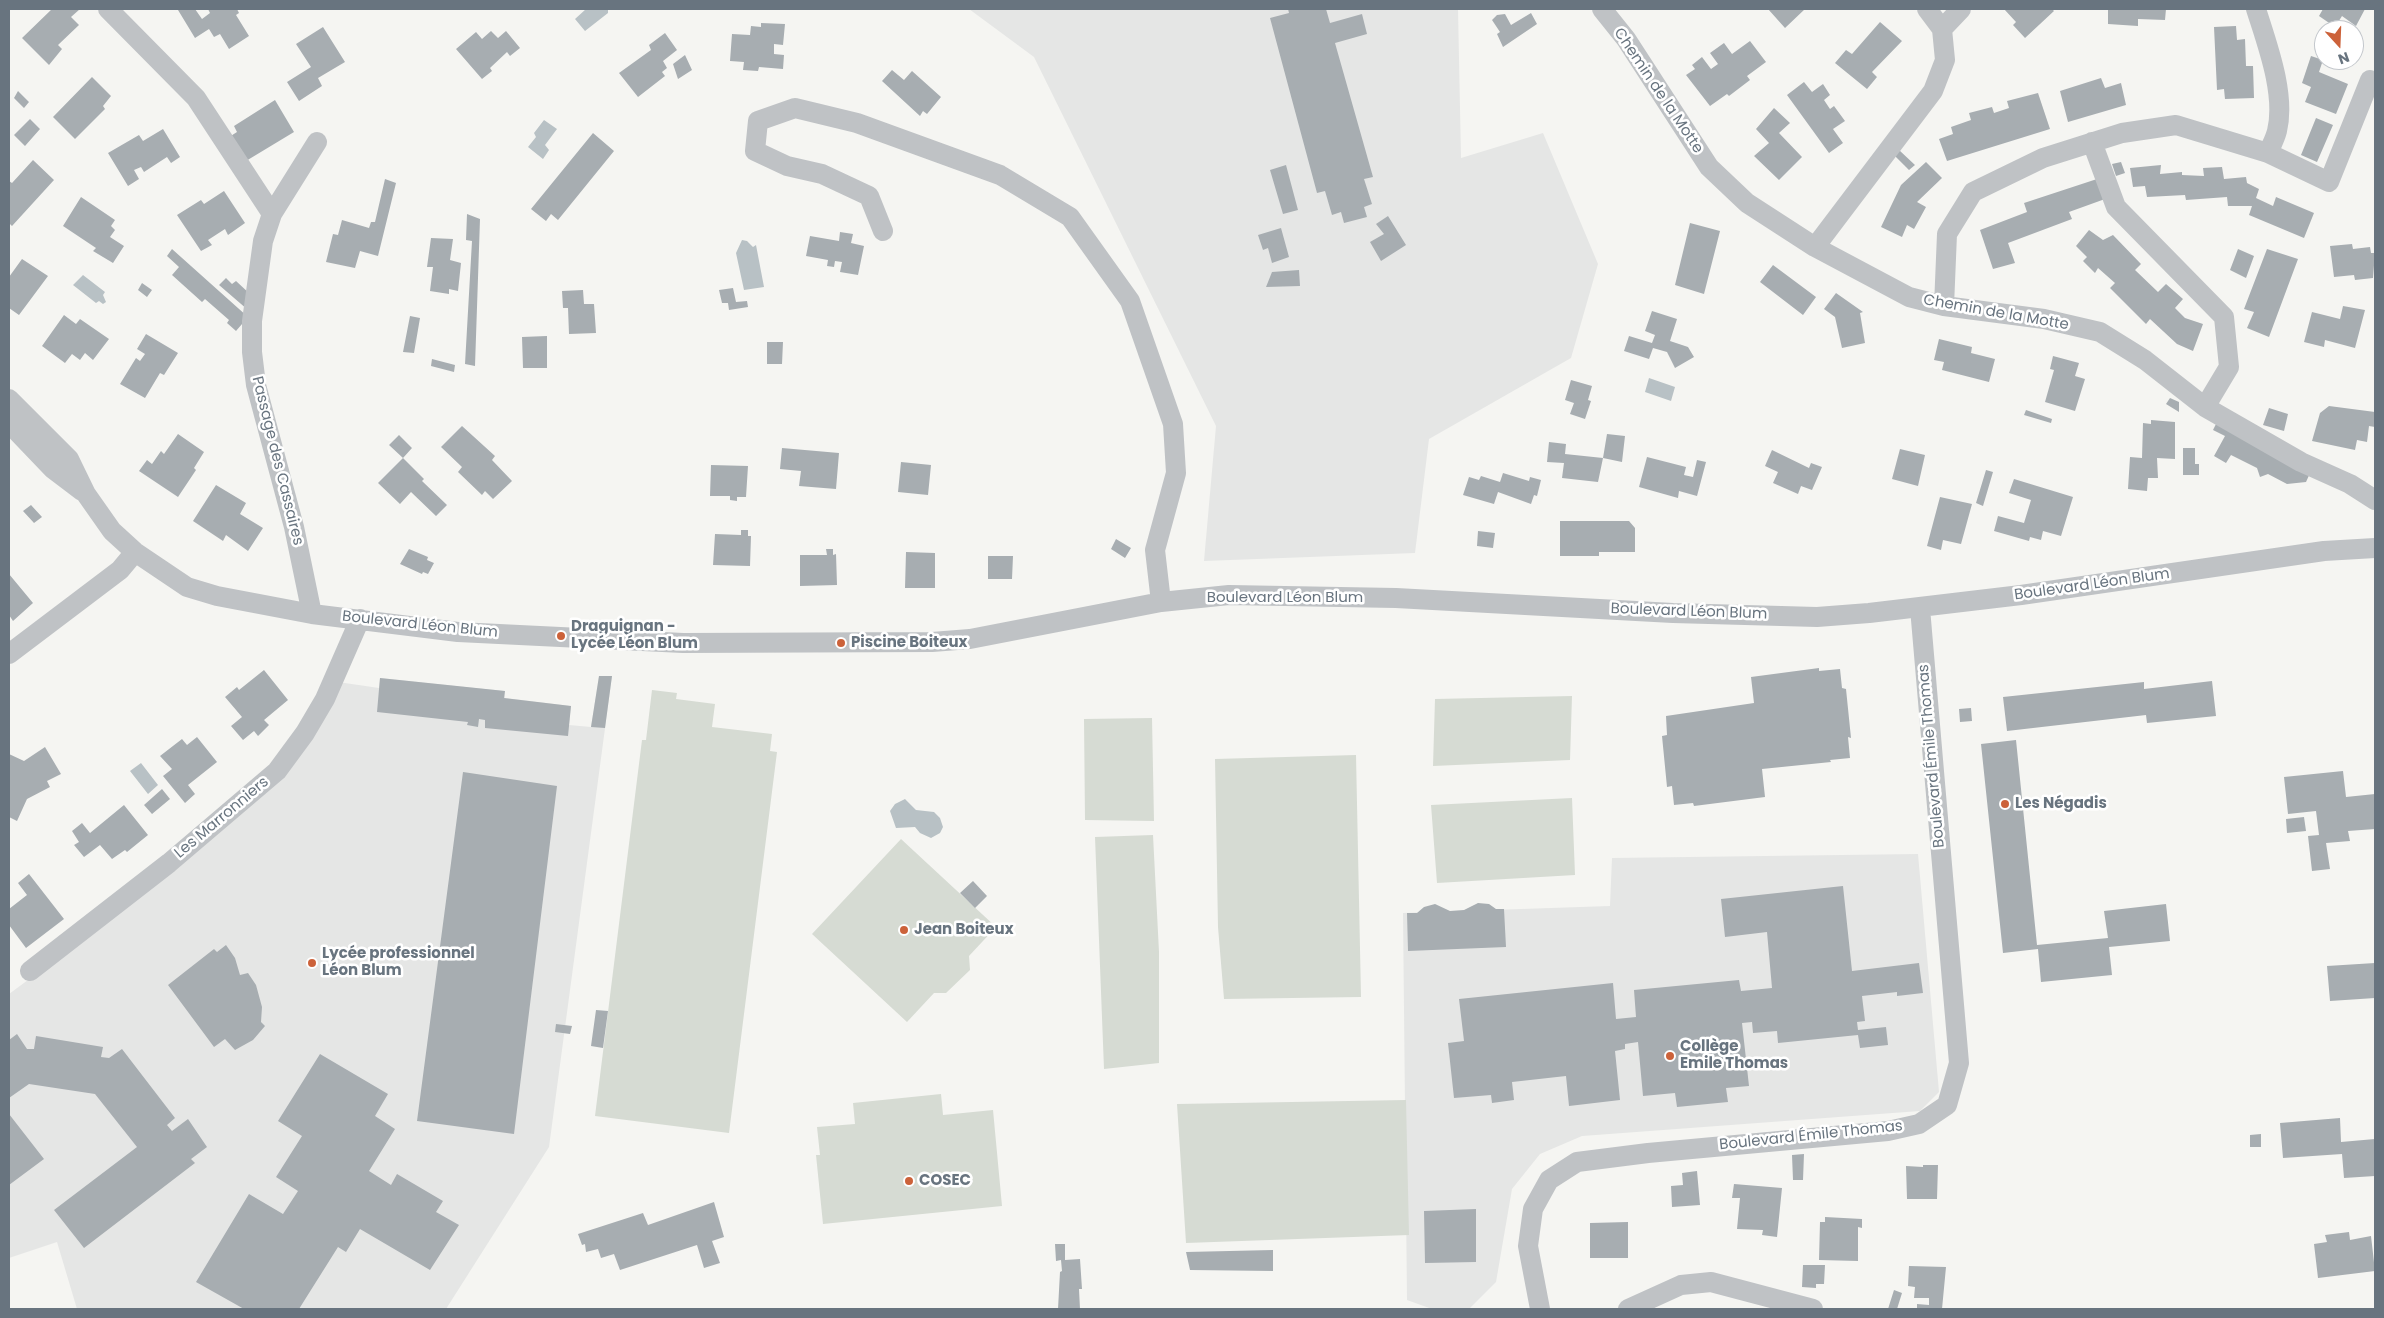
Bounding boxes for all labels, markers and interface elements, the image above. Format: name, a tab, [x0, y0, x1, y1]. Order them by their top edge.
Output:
north arrow	[2314, 20, 2364, 70]
street label: Chemin de la Motte	[1609, 25, 1707, 157]
text: N	[2335, 47, 2352, 69]
street label: Chemin de la Motte	[1922, 291, 2070, 335]
street label: Passage des Cassaires	[247, 375, 307, 547]
street label: Boulevard Léon Blum	[2013, 565, 2171, 605]
street label: Boulevard Léon Blum	[1207, 589, 1363, 607]
street label: Boulevard Léon Blum	[1610, 600, 1768, 624]
street label: Boulevard Léon Blum	[341, 608, 499, 642]
place label: Draguignan - Lycée Léon Blum	[571, 618, 698, 653]
marker: Draguignan - Lycée Léon Blum	[555, 630, 567, 642]
place label: Piscine Boiteux	[851, 634, 967, 652]
marker: Piscine Boiteux	[835, 637, 847, 649]
street label: Boulevard Émile Thomas	[1915, 663, 1949, 849]
street label: Les Marronniers	[171, 773, 273, 863]
place label: Les Négadis	[2015, 795, 2107, 813]
marker: Les Négadis	[1999, 798, 2011, 810]
place label: Jean Boiteux	[914, 921, 1014, 939]
marker: Jean Boiteux	[898, 924, 910, 936]
place label: Lycée professionnel Léon Blum	[322, 945, 475, 980]
marker: Lycée professionnel Léon Blum	[306, 957, 318, 969]
place label: Collège Emile Thomas	[1680, 1038, 1788, 1073]
marker: Collège Emile Thomas	[1664, 1050, 1676, 1062]
street label: Boulevard Émile Thomas	[1718, 1117, 1904, 1155]
place label: COSEC	[919, 1172, 971, 1190]
marker: COSEC	[903, 1175, 915, 1187]

